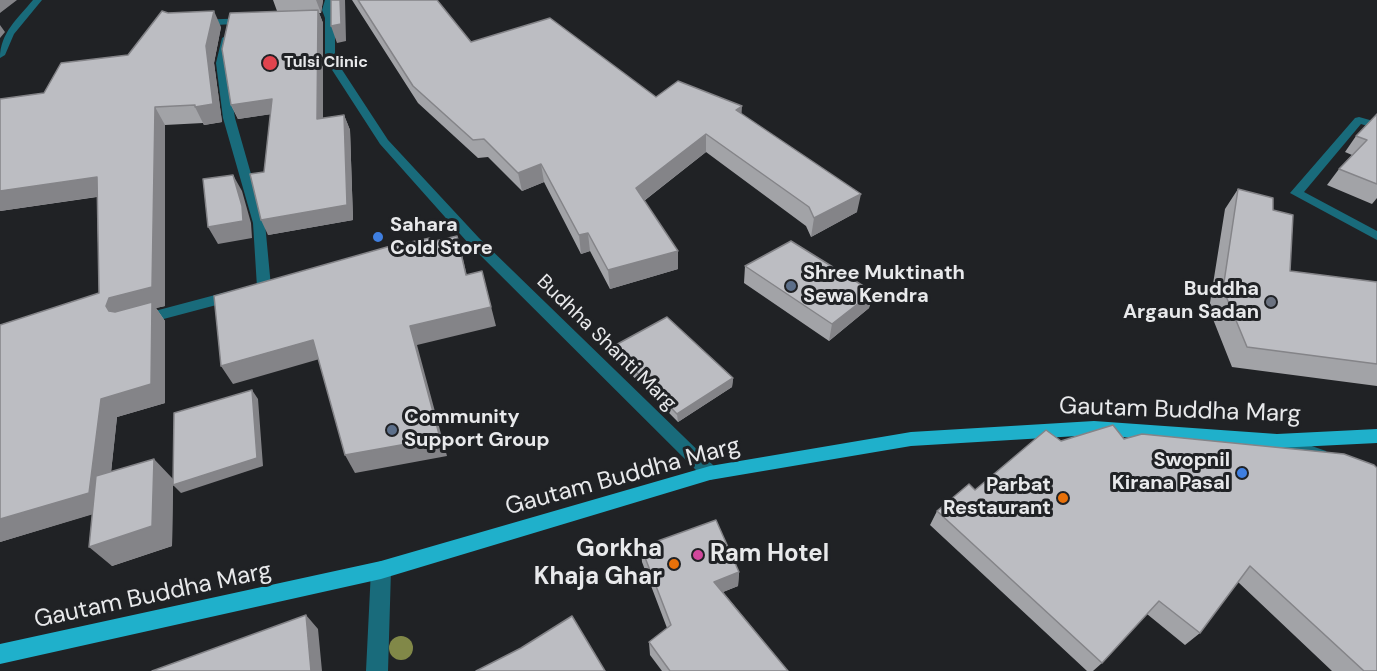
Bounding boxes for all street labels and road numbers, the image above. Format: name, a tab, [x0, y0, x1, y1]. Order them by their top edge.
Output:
street label: Budhha Shanti Marg	[531, 270, 681, 416]
street label: Gautam Buddha Marg	[1059, 392, 1301, 430]
street label: Gautam Buddha Marg	[502, 432, 744, 522]
street label: Gautam Buddha Marg	[32, 557, 274, 635]

